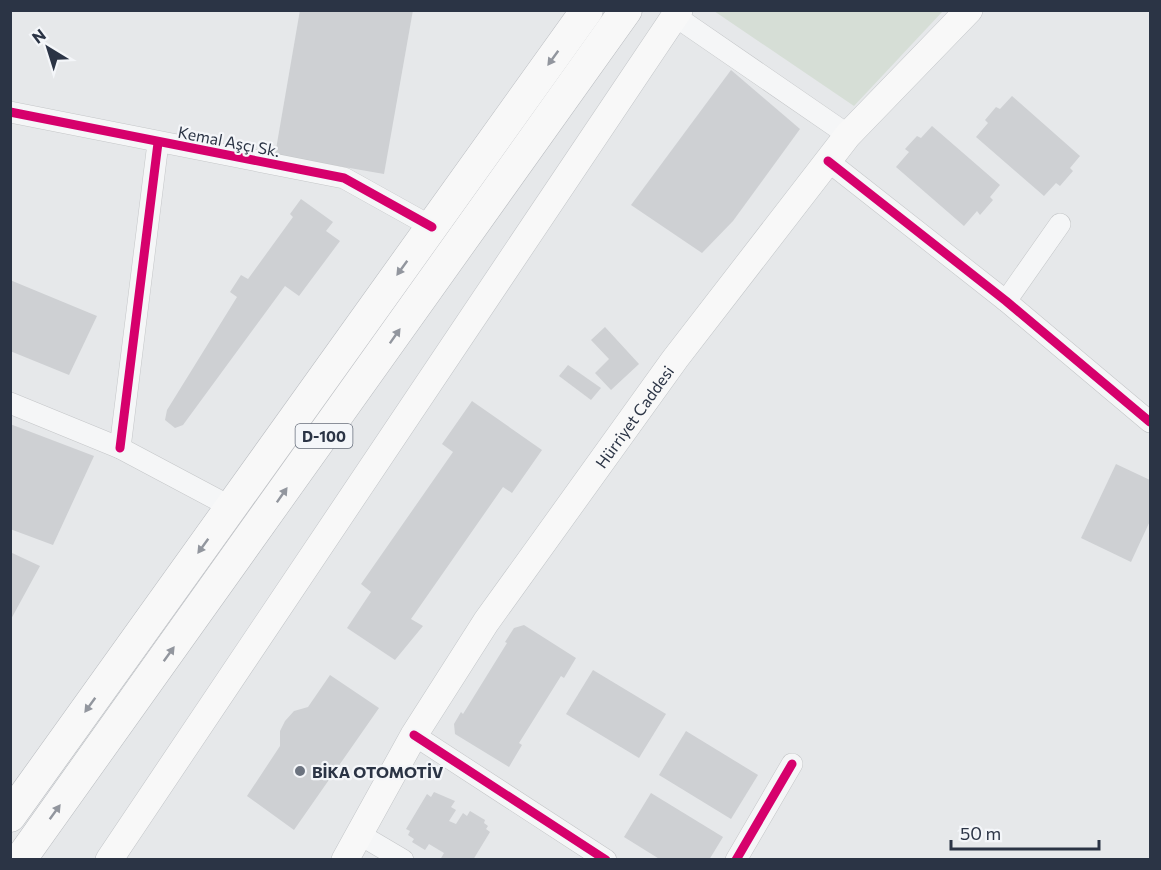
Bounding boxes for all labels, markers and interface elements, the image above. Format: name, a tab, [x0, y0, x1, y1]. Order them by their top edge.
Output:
north arrow	[18, 18, 78, 78]
text: N	[28, 25, 49, 47]
one-way arrow	[547, 50, 559, 66]
street label: Kemal Aşçı Sk.	[176, 122, 282, 160]
one-way arrow	[397, 260, 409, 275]
one-way arrow	[389, 329, 401, 345]
street label: Hürriyet Caddesi	[591, 361, 677, 471]
road number: D-100	[296, 424, 352, 448]
one-way arrow	[276, 488, 288, 504]
one-way arrow	[198, 538, 210, 553]
one-way arrow	[163, 646, 175, 662]
one-way arrow	[84, 696, 96, 712]
place label: BİKA OTOMOTİV	[312, 762, 443, 781]
marker: BİKA OTOMOTİV	[293, 764, 307, 778]
one-way arrow	[48, 805, 60, 820]
scale bar	[951, 813, 1100, 851]
text: 50 m	[960, 822, 1001, 844]

